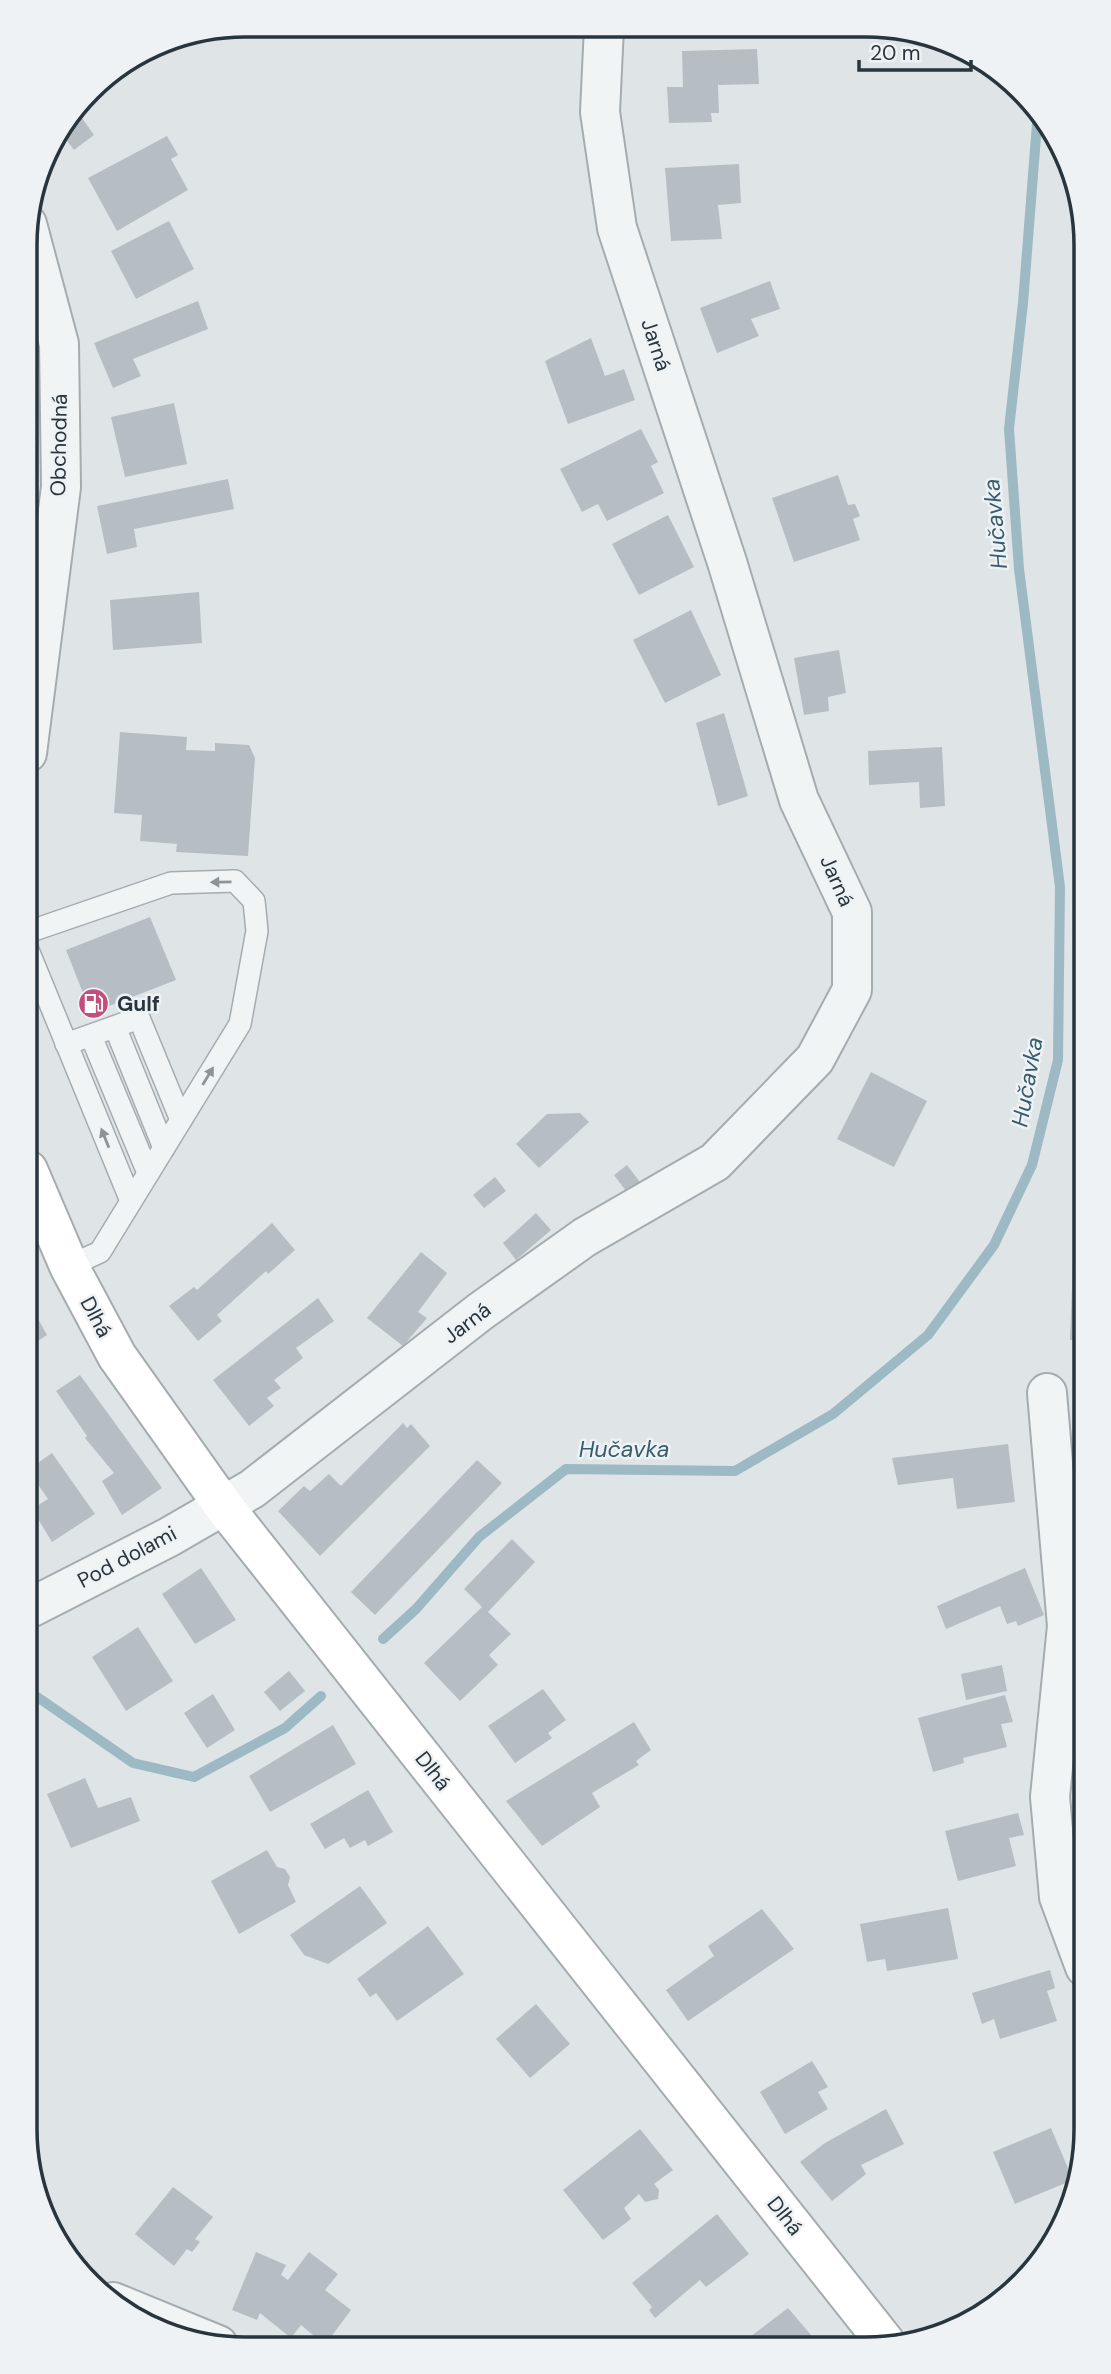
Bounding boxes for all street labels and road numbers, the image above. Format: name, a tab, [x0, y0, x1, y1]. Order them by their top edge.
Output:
street label: Jarná	[634, 315, 678, 375]
street label: Obchodná	[44, 393, 74, 497]
street label: Jarná	[813, 851, 861, 911]
street label: Dlhá	[74, 1292, 118, 1342]
street label: Jarná	[437, 1296, 497, 1350]
street label: Pod dolami	[73, 1519, 181, 1595]
street label: Dlhá	[409, 1746, 457, 1796]
street label: Dlhá	[761, 2191, 809, 2241]

